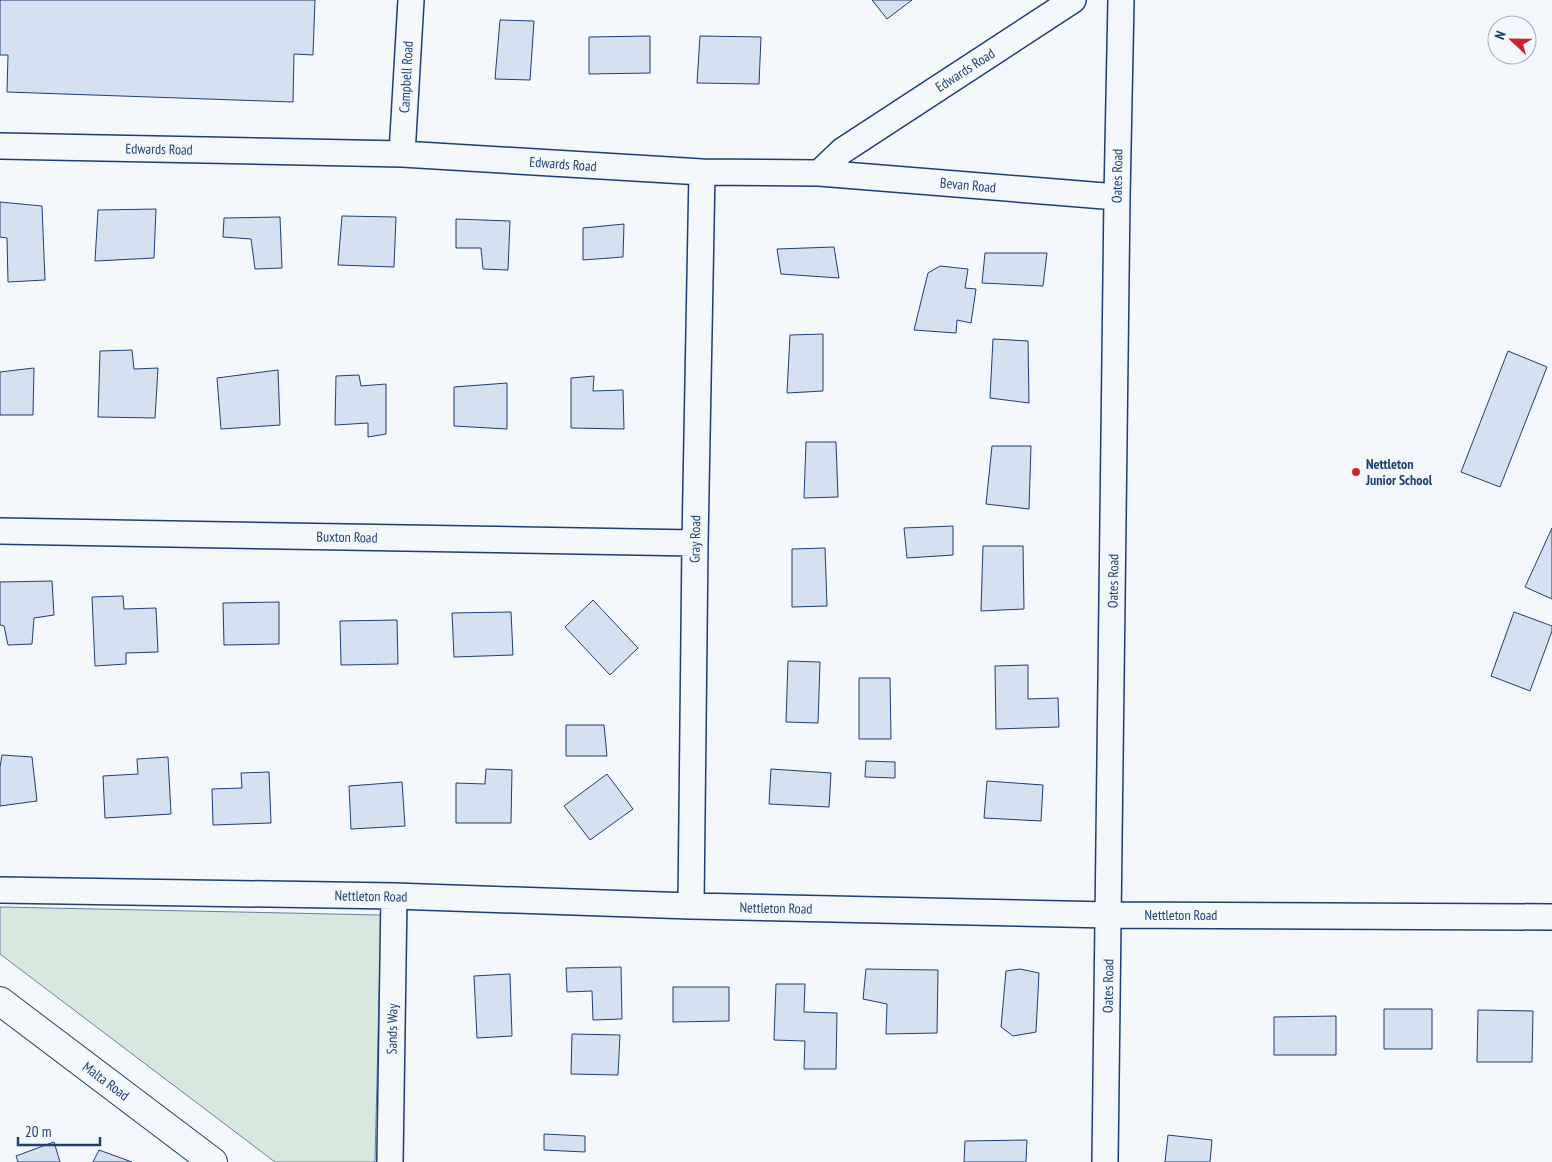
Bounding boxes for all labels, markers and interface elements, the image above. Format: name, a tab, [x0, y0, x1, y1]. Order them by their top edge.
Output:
north arrow	[1487, 15, 1537, 65]
text: N	[1490, 28, 1510, 42]
street label: Campbell Road	[395, 40, 417, 114]
street label: Edwards Road	[932, 44, 998, 96]
street label: Edwards Road	[125, 139, 193, 159]
street label: Oates Road	[1108, 149, 1126, 203]
street label: Edwards Road	[529, 153, 597, 175]
street label: Bevan Road	[939, 174, 997, 196]
place label: Nettleton Junior School	[1365, 455, 1433, 489]
marker: Nettleton Junior School	[1350, 466, 1362, 478]
street label: Gray Road	[686, 515, 704, 563]
street label: Buxton Road	[316, 527, 378, 547]
street label: Oates Road	[1104, 554, 1122, 608]
street label: Nettleton Road	[334, 886, 408, 906]
street label: Nettleton Road	[739, 898, 813, 918]
street label: Nettleton Road	[1145, 906, 1217, 924]
street label: Oates Road	[1099, 959, 1117, 1013]
street label: Sands Way	[383, 1003, 401, 1055]
street label: Malta Road	[79, 1058, 133, 1104]
scale bar	[18, 1114, 100, 1146]
text: 20 m	[25, 1122, 51, 1141]

